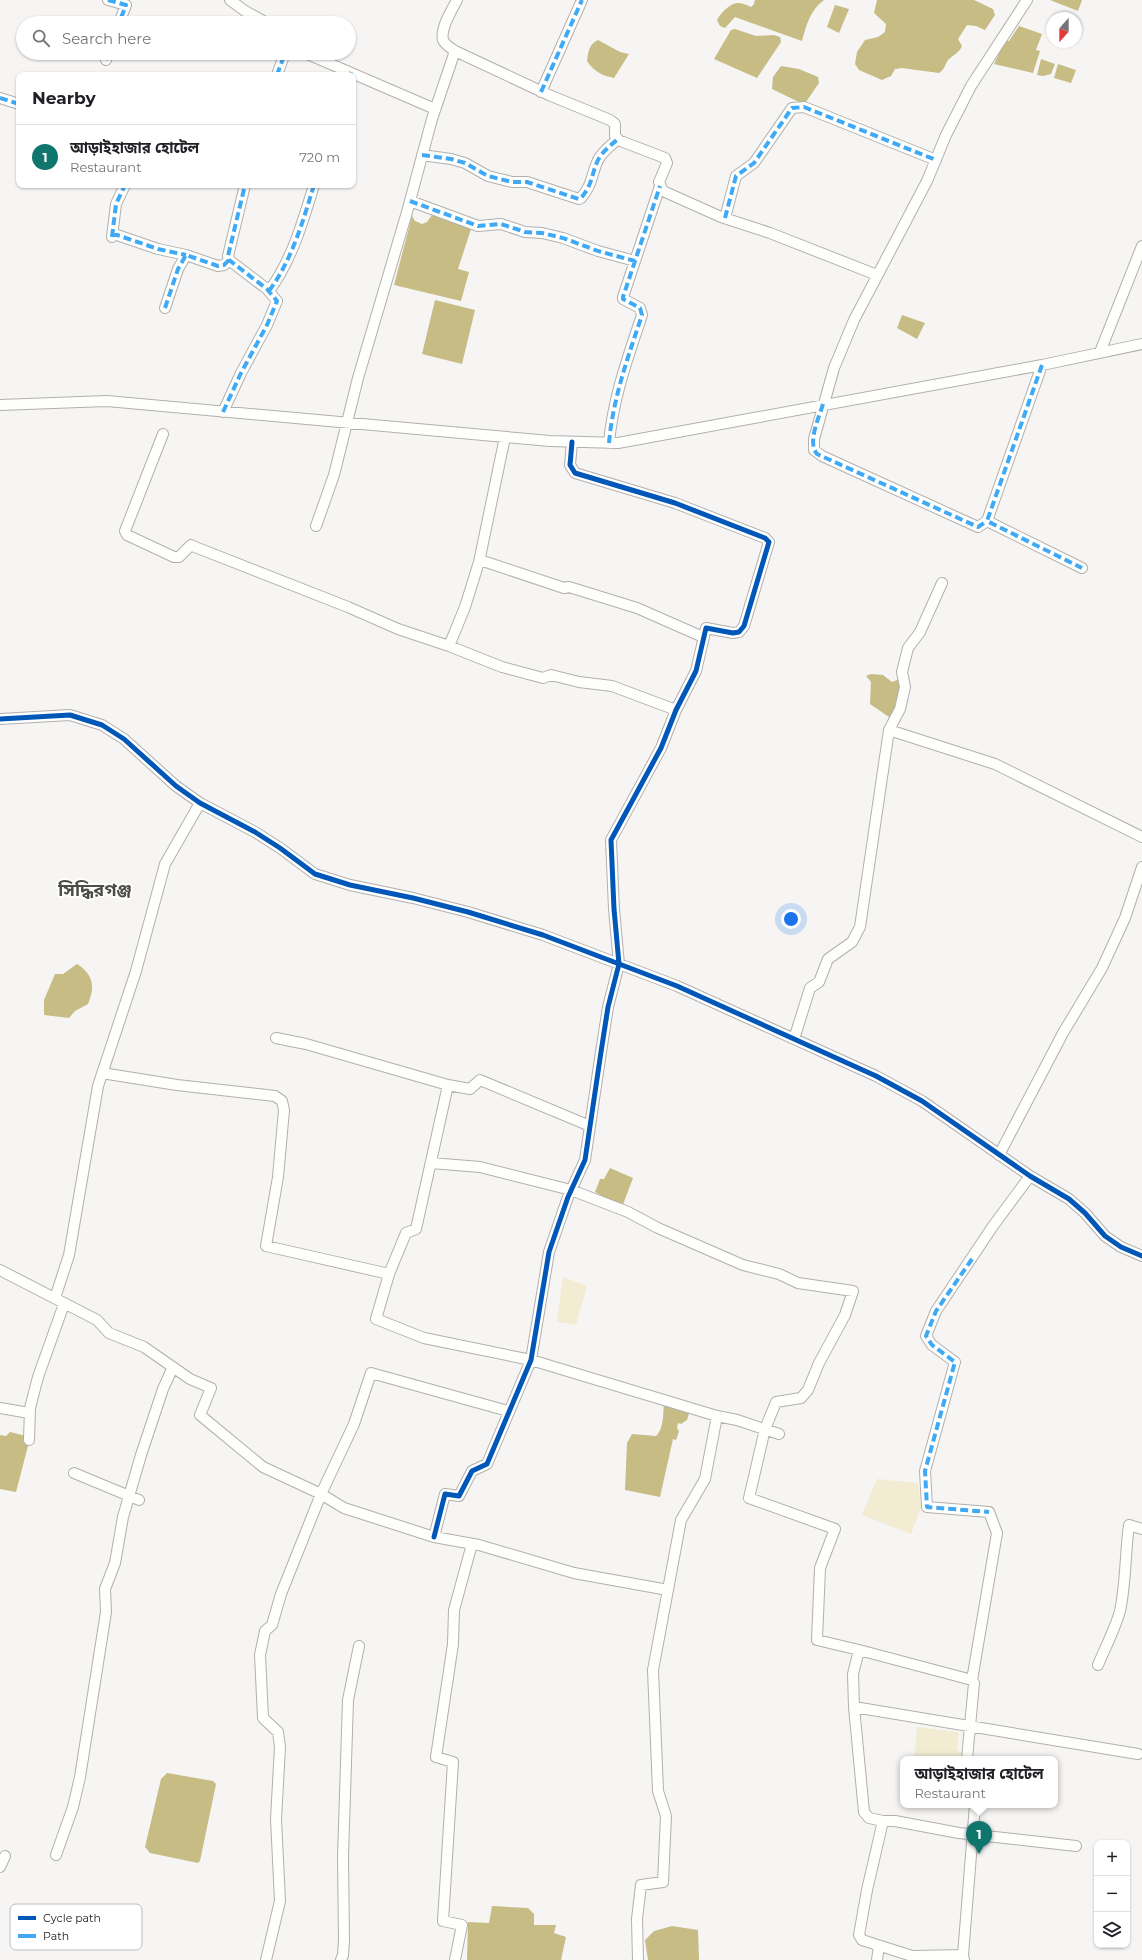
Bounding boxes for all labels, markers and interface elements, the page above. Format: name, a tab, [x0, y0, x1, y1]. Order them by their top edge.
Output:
north arrow	[1046, 12, 1082, 48]
search box	[16, 16, 356, 60]
icon: search	[30, 27, 52, 49]
text: Search here	[62, 29, 151, 48]
text: Nearby	[32, 88, 96, 108]
text: আড়াইহাজার হোটেল	[70, 138, 199, 157]
text: 1	[42, 149, 48, 165]
text: 720 m	[299, 149, 340, 165]
text: Restaurant	[70, 159, 141, 175]
district label: সিদ্ধিরগঞ্জ	[57, 879, 132, 901]
your location	[781, 909, 801, 929]
popup	[900, 1756, 1058, 1808]
text: আড়াইহাজার হোটেল	[914, 1764, 1044, 1783]
text: Restaurant	[914, 1785, 986, 1801]
pin: 1	[966, 1821, 992, 1854]
map controls	[1094, 1840, 1130, 1948]
button: +	[1094, 1840, 1130, 1876]
button: −	[1094, 1876, 1130, 1912]
legend	[10, 1904, 142, 1950]
text: Cycle path	[43, 1911, 101, 1925]
button: layers	[1094, 1912, 1130, 1948]
text: Path	[43, 1929, 69, 1943]

